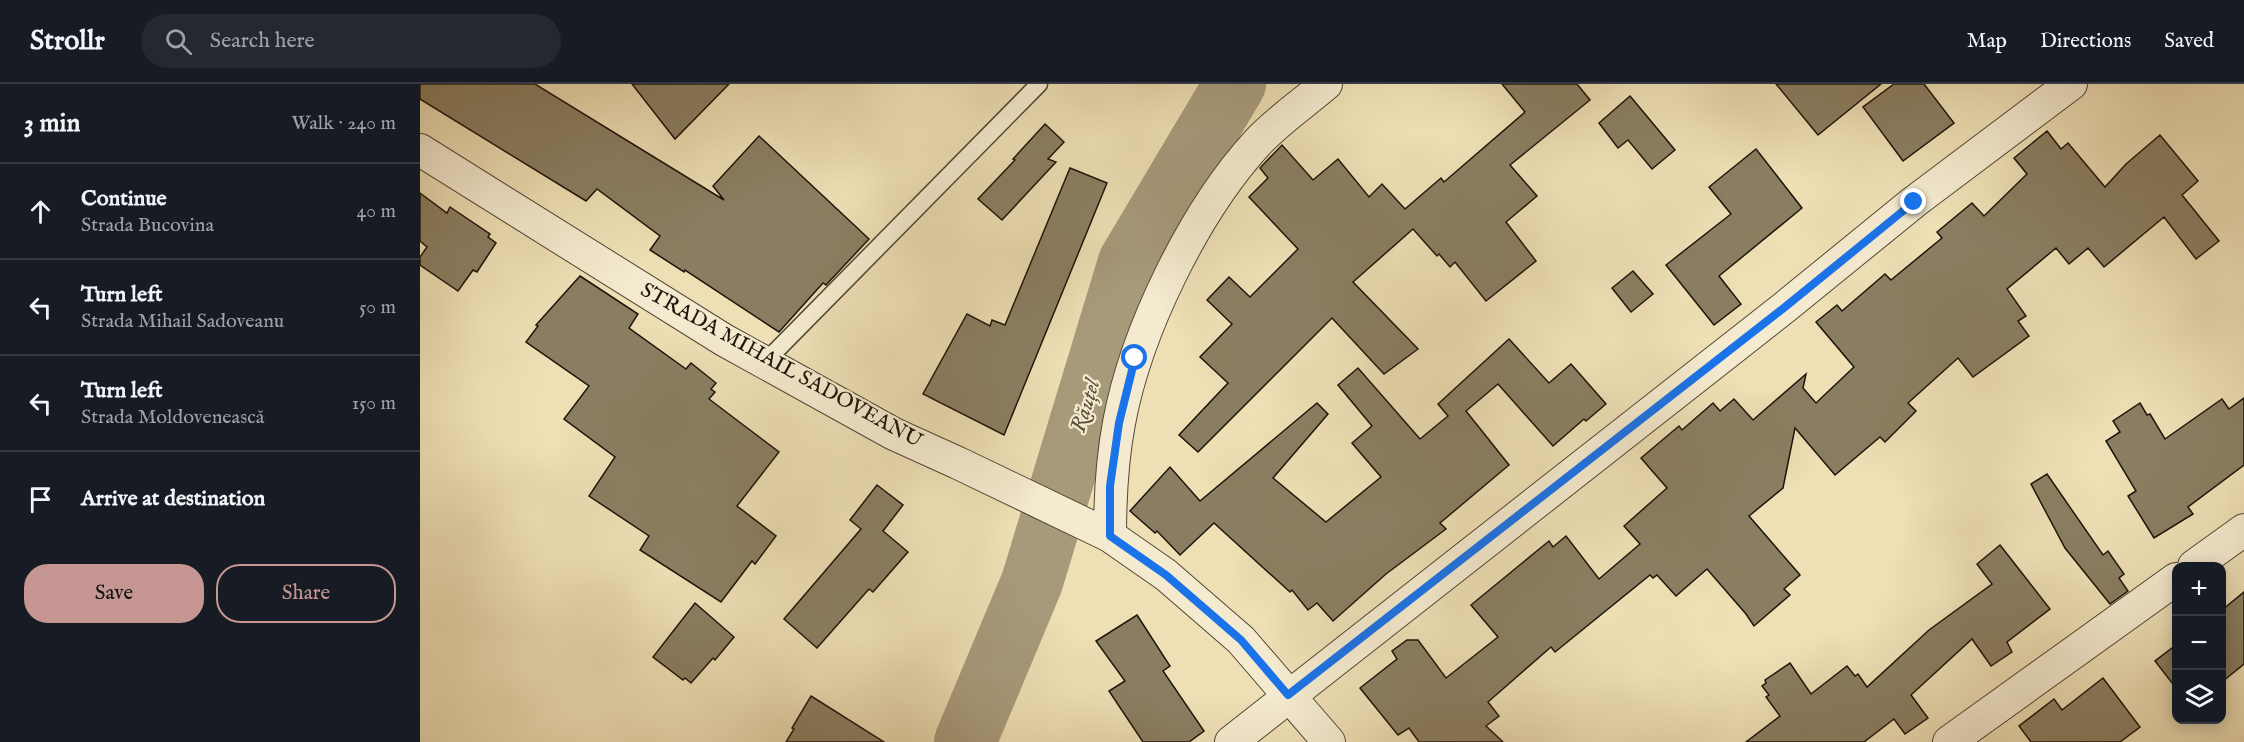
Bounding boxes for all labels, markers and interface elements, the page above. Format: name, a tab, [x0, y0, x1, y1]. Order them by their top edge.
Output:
search box	[141, 14, 561, 68]
text: Strollr	[30, 24, 105, 59]
icon: search	[162, 25, 195, 58]
text: Search here	[210, 27, 315, 55]
text: Map	[1967, 28, 2007, 55]
text: Directions	[2040, 28, 2131, 55]
text: Saved	[2164, 28, 2214, 55]
text: 3 min	[24, 107, 80, 140]
text: Walk · 240 m	[291, 111, 396, 136]
text: Continue	[81, 185, 167, 213]
route end	[1900, 188, 1926, 214]
icon: ahead	[24, 195, 57, 228]
text: 40 m	[357, 199, 396, 224]
text: Strada Bucovina	[81, 213, 214, 238]
street label: STRADA MIHAIL SADOVEANU	[635, 277, 927, 455]
text: Turn left	[81, 281, 163, 309]
icon: left	[24, 291, 57, 324]
text: 50 m	[359, 295, 396, 320]
text: Strada Mihail Sadoveanu	[81, 309, 284, 334]
route start	[1121, 344, 1147, 370]
water label: Răuțel	[1065, 374, 1108, 436]
text: Turn left	[81, 377, 163, 405]
icon: left	[24, 387, 57, 420]
text: 150 m	[352, 391, 396, 416]
text: Strada Moldovenească	[81, 405, 264, 430]
icon: arrive	[24, 483, 57, 516]
text: Arrive at destination	[81, 485, 265, 513]
map controls	[2172, 562, 2226, 724]
button: +	[2172, 562, 2226, 616]
button: Save	[24, 564, 204, 623]
button: Share	[216, 564, 396, 623]
button: −	[2172, 616, 2226, 670]
button: layers	[2172, 670, 2226, 724]

